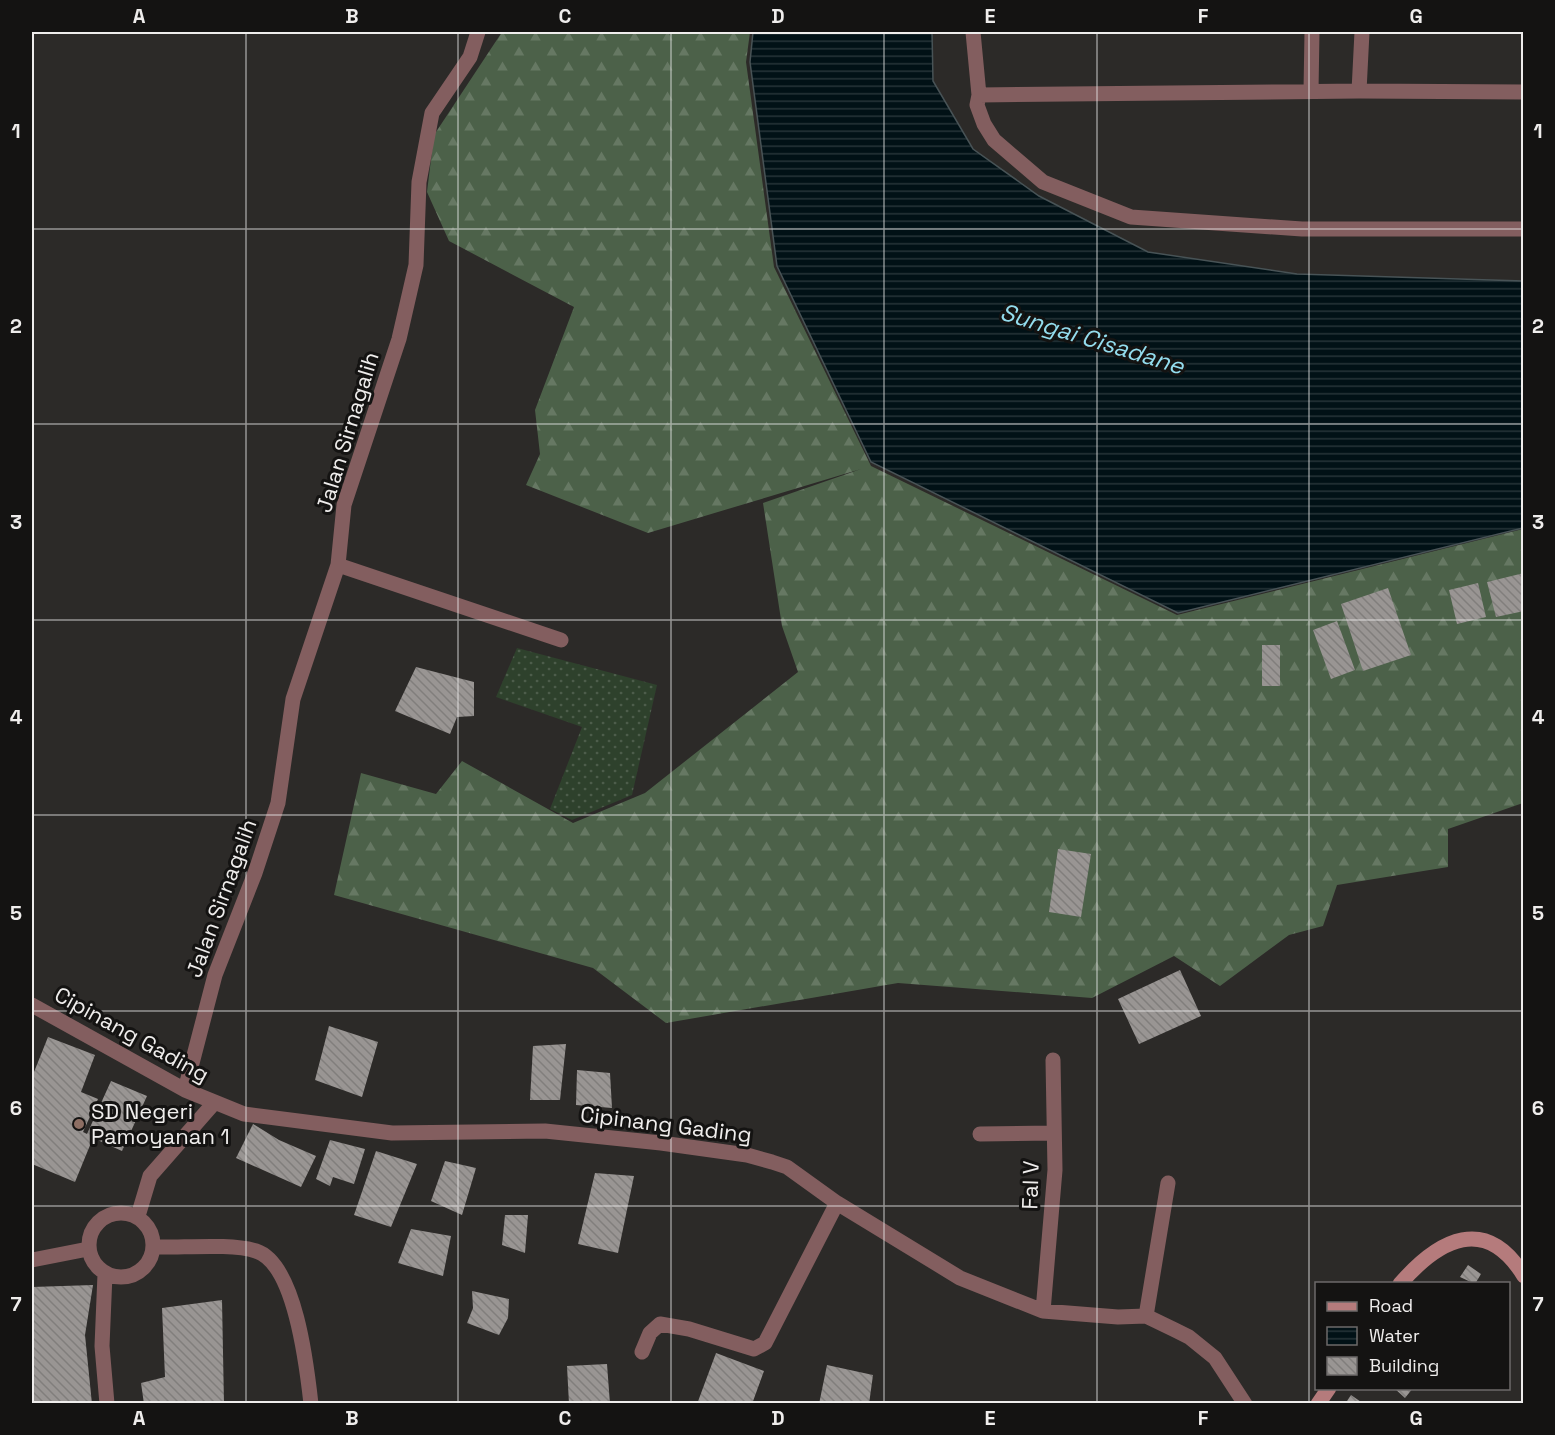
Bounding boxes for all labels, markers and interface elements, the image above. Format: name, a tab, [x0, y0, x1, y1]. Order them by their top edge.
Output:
text: A	[133, 3, 146, 29]
text: B	[345, 3, 359, 29]
text: C	[559, 3, 572, 29]
text: D	[771, 3, 785, 29]
text: E	[984, 3, 996, 29]
text: F	[1198, 3, 1209, 29]
text: G	[1409, 3, 1423, 29]
text: 1	[11, 118, 21, 144]
text: 1	[1533, 118, 1543, 144]
water label: Sungai Cisadane	[996, 296, 1189, 381]
text: 2	[10, 313, 22, 339]
text: 2	[1532, 313, 1544, 339]
street label: Jalan Sirnagalih	[309, 348, 385, 516]
text: 3	[10, 509, 22, 535]
text: 3	[1532, 509, 1544, 535]
text: 4	[10, 704, 23, 730]
text: 4	[1532, 704, 1545, 730]
street label: Jalan Sirnagalih	[179, 815, 263, 981]
text: 5	[10, 900, 22, 926]
text: 5	[1532, 900, 1544, 926]
street label: Cipinang Gading	[50, 980, 214, 1088]
text: 6	[10, 1095, 22, 1121]
text: 6	[1532, 1095, 1544, 1121]
place label: SD Negeri Pamoyanan 1	[91, 1097, 230, 1150]
street label: Cipinang Gading	[579, 1100, 753, 1148]
marker: SD Negeri Pamoyanan 1	[72, 1117, 86, 1131]
street label: Fal V	[1015, 1160, 1045, 1210]
legend	[1315, 1282, 1510, 1390]
text: 7	[10, 1291, 22, 1317]
text: 7	[1532, 1291, 1544, 1317]
text: Road	[1369, 1294, 1413, 1317]
text: Water	[1369, 1324, 1420, 1347]
text: Building	[1369, 1354, 1439, 1377]
text: A	[133, 1405, 146, 1431]
text: B	[345, 1405, 359, 1431]
text: C	[559, 1405, 572, 1431]
text: D	[771, 1405, 785, 1431]
text: E	[984, 1405, 996, 1431]
text: F	[1198, 1405, 1209, 1431]
text: G	[1409, 1405, 1423, 1431]

